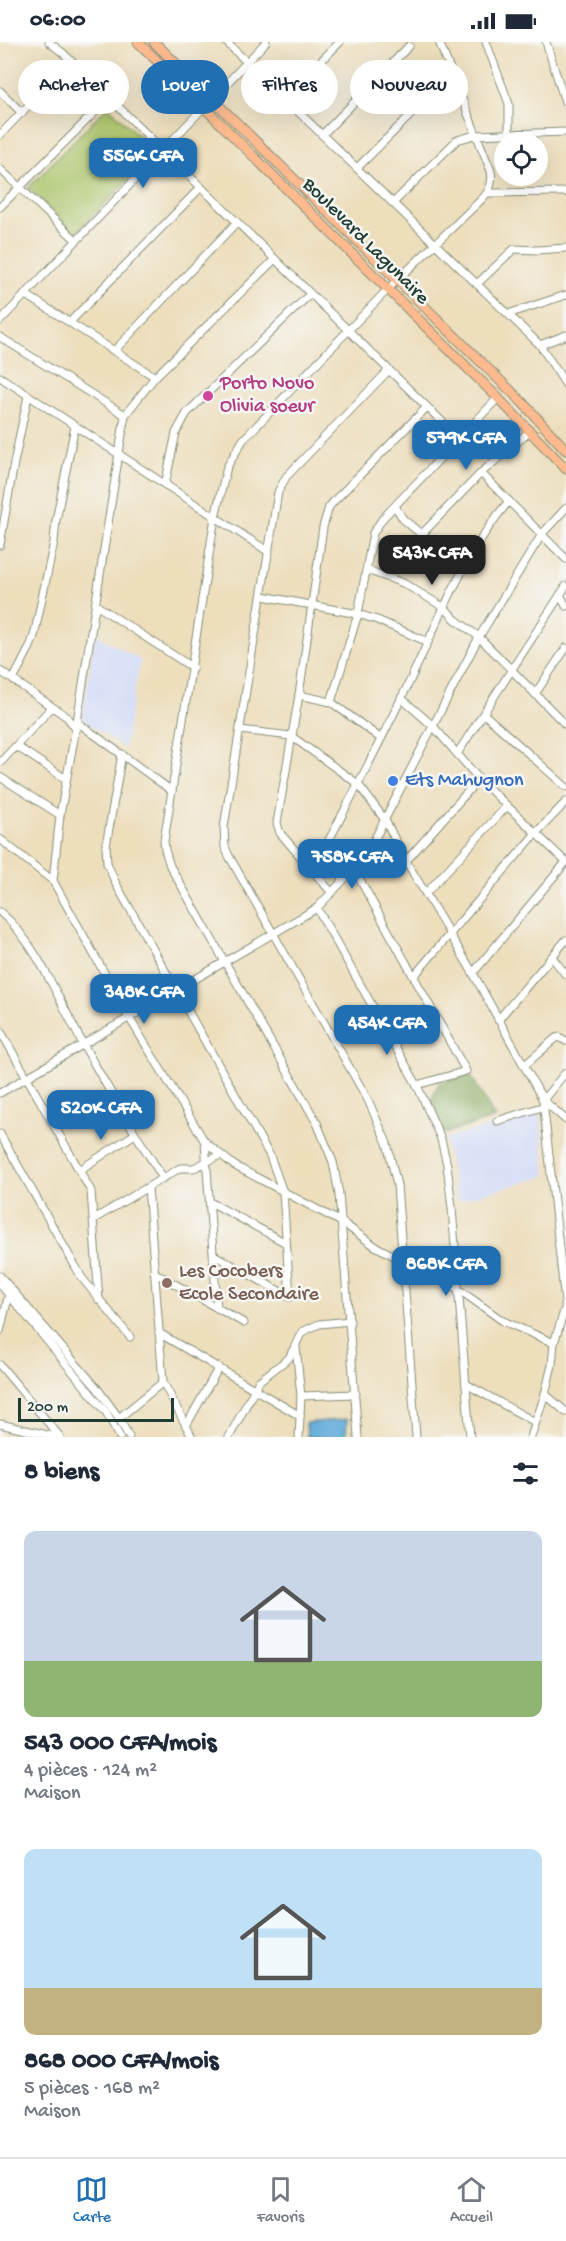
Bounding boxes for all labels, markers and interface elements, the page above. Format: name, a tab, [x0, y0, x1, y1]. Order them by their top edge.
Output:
text: 06:00	[30, 8, 86, 34]
chip: Acheter	[18, 60, 129, 114]
chip: Louer	[141, 60, 229, 114]
chip: Filtres	[241, 60, 338, 114]
chip: Nouveau	[350, 60, 468, 114]
map controls	[494, 132, 548, 186]
button: locate	[494, 132, 548, 186]
pin: 556K CFA	[81, 138, 205, 189]
text: 556K CFA	[103, 146, 183, 169]
street label: Boulevard Lagunaire	[296, 173, 434, 311]
place label: Porto Novo Olivia soeur	[219, 373, 316, 419]
marker: Porto Novo Olivia soeur	[201, 389, 215, 403]
pin: 579K CFA	[404, 420, 528, 471]
text: 579K CFA	[426, 428, 506, 451]
pin: 543K CFA	[370, 535, 494, 586]
text: 543K CFA	[393, 543, 472, 566]
place label: Ets Mahugnon	[405, 770, 524, 793]
marker: Ets Mahugnon	[386, 774, 400, 788]
pin: 758K CFA	[290, 839, 414, 890]
text: 758K CFA	[312, 847, 392, 870]
pin: 348K CFA	[82, 974, 206, 1025]
text: 348K CFA	[104, 982, 184, 1005]
pin: 454K CFA	[325, 1005, 449, 1056]
text: 454K CFA	[348, 1013, 426, 1036]
pin: 520K CFA	[39, 1090, 163, 1141]
text: 520K CFA	[61, 1098, 141, 1121]
pin: 868K CFA	[384, 1246, 508, 1297]
text: 868K CFA	[406, 1254, 486, 1277]
place label: Les Cocobers Ecole Secondaire	[179, 1261, 320, 1307]
marker: Les Cocobers Ecole Secondaire	[160, 1276, 174, 1290]
scale bar	[18, 1395, 174, 1422]
text: 200 m	[27, 1399, 68, 1418]
icon: filters	[509, 1457, 542, 1490]
text: 8 biens	[24, 1458, 99, 1489]
icon: home	[229, 1570, 337, 1678]
text: 543 000 CFA/mois	[24, 1729, 216, 1760]
text: 4 pièces · 124 m²	[24, 1760, 157, 1783]
text: Maison	[24, 1783, 81, 1806]
icon: home	[229, 1888, 337, 1996]
text: 868 000 CFA/mois	[24, 2047, 218, 2078]
text: 5 pièces · 168 m²	[24, 2078, 160, 2101]
text: Maison	[24, 2101, 81, 2124]
tab: Carte	[73, 2173, 111, 2228]
tab: Favoris	[257, 2173, 304, 2228]
tab: Accueil	[450, 2173, 493, 2228]

